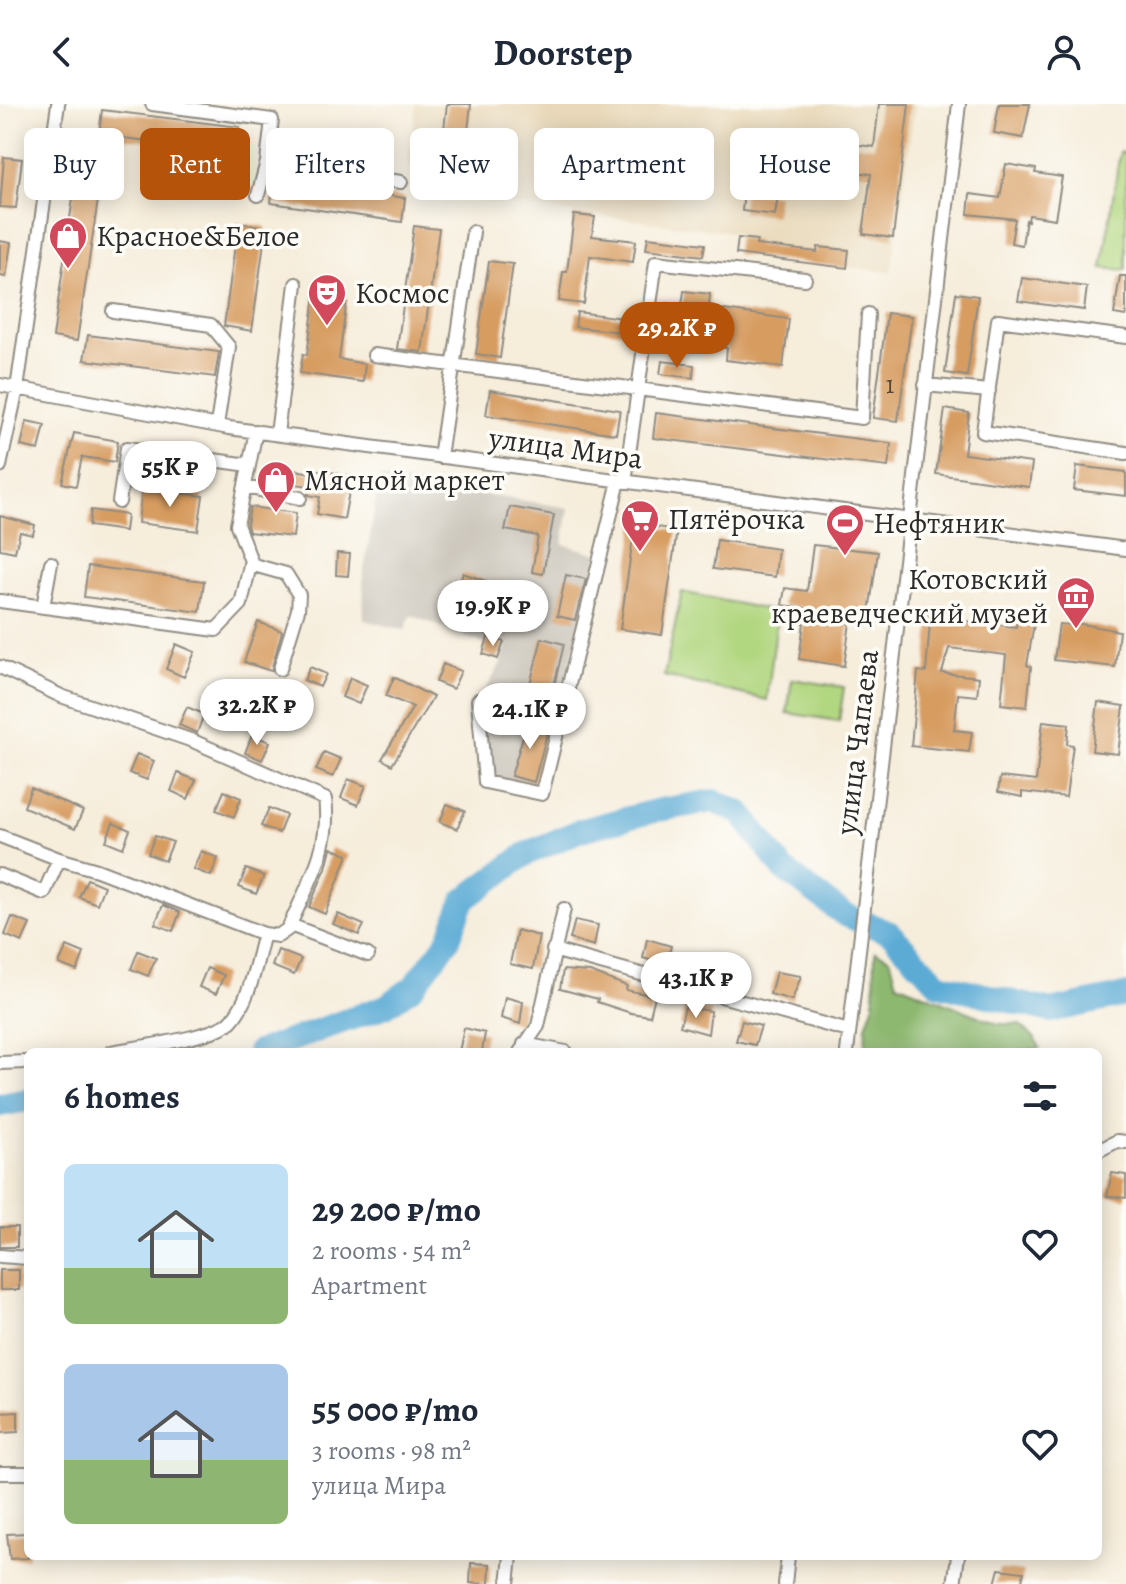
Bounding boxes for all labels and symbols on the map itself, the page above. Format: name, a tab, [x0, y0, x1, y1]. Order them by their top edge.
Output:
shop icon: Красное&Белое	[47, 215, 89, 270]
place label: Красное&Белое	[96, 216, 300, 256]
theatre icon: Космос	[306, 272, 348, 327]
place label: Космос	[355, 273, 450, 313]
pin: 29.2K ₽	[603, 302, 751, 370]
house number: 1	[886, 367, 895, 402]
street label: улица Мира	[486, 417, 646, 479]
pin: 55K ₽	[114, 441, 226, 509]
shop icon: Мясной маркет	[255, 459, 297, 514]
place label: Мясной маркет	[304, 460, 505, 500]
supermarket icon: Пятёрочка	[619, 498, 661, 553]
place label: Пятёрочка	[668, 499, 805, 539]
sports icon: Нефтяник	[824, 502, 866, 557]
place label: Нефтяник	[873, 503, 1005, 543]
place label: Котовский краеведческий музей	[771, 559, 1048, 633]
museum icon: Котовский краеведческий музей	[1055, 575, 1097, 630]
pin: 19.9K ₽	[419, 580, 567, 648]
street label: улица Чапаева	[826, 647, 888, 838]
pin: 32.2K ₽	[183, 679, 331, 747]
pin: 24.1K ₽	[456, 683, 604, 751]
pin: 43.1K ₽	[622, 952, 770, 1020]

